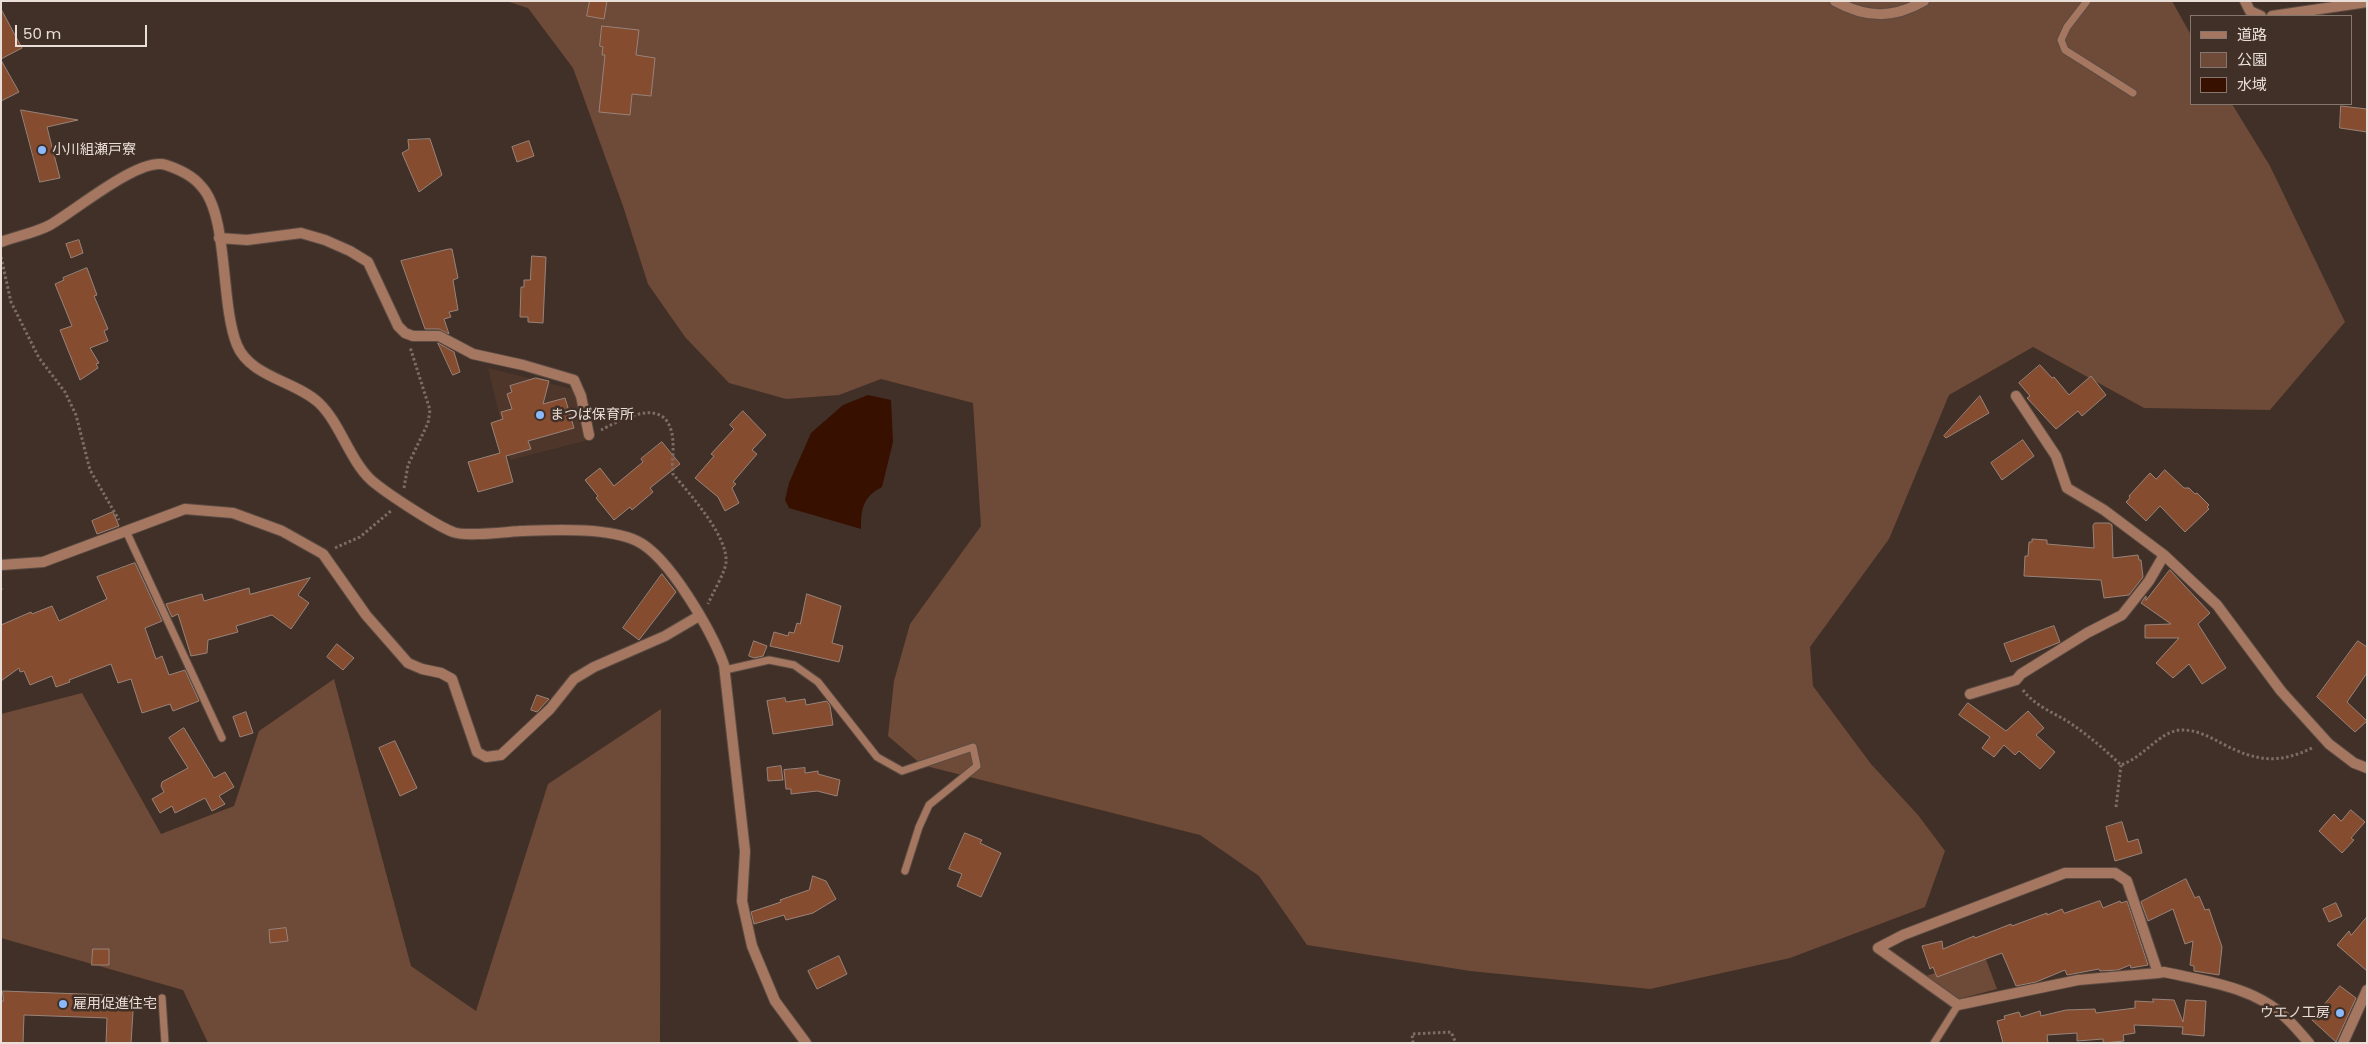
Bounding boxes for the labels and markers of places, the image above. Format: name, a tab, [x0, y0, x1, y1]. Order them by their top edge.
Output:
place label: 小川組瀬戸寮	[52, 142, 136, 158]
marker: 小川組瀬戸寮	[36, 144, 48, 156]
place label: まつば保育所	[550, 407, 634, 423]
marker: まつば保育所	[534, 409, 546, 421]
place label: 雇用促進住宅	[73, 996, 157, 1012]
marker: 雇用促進住宅	[57, 998, 69, 1010]
place label: ウエノ工房	[2260, 1005, 2330, 1021]
marker: ウエノ工房	[2334, 1007, 2346, 1019]

